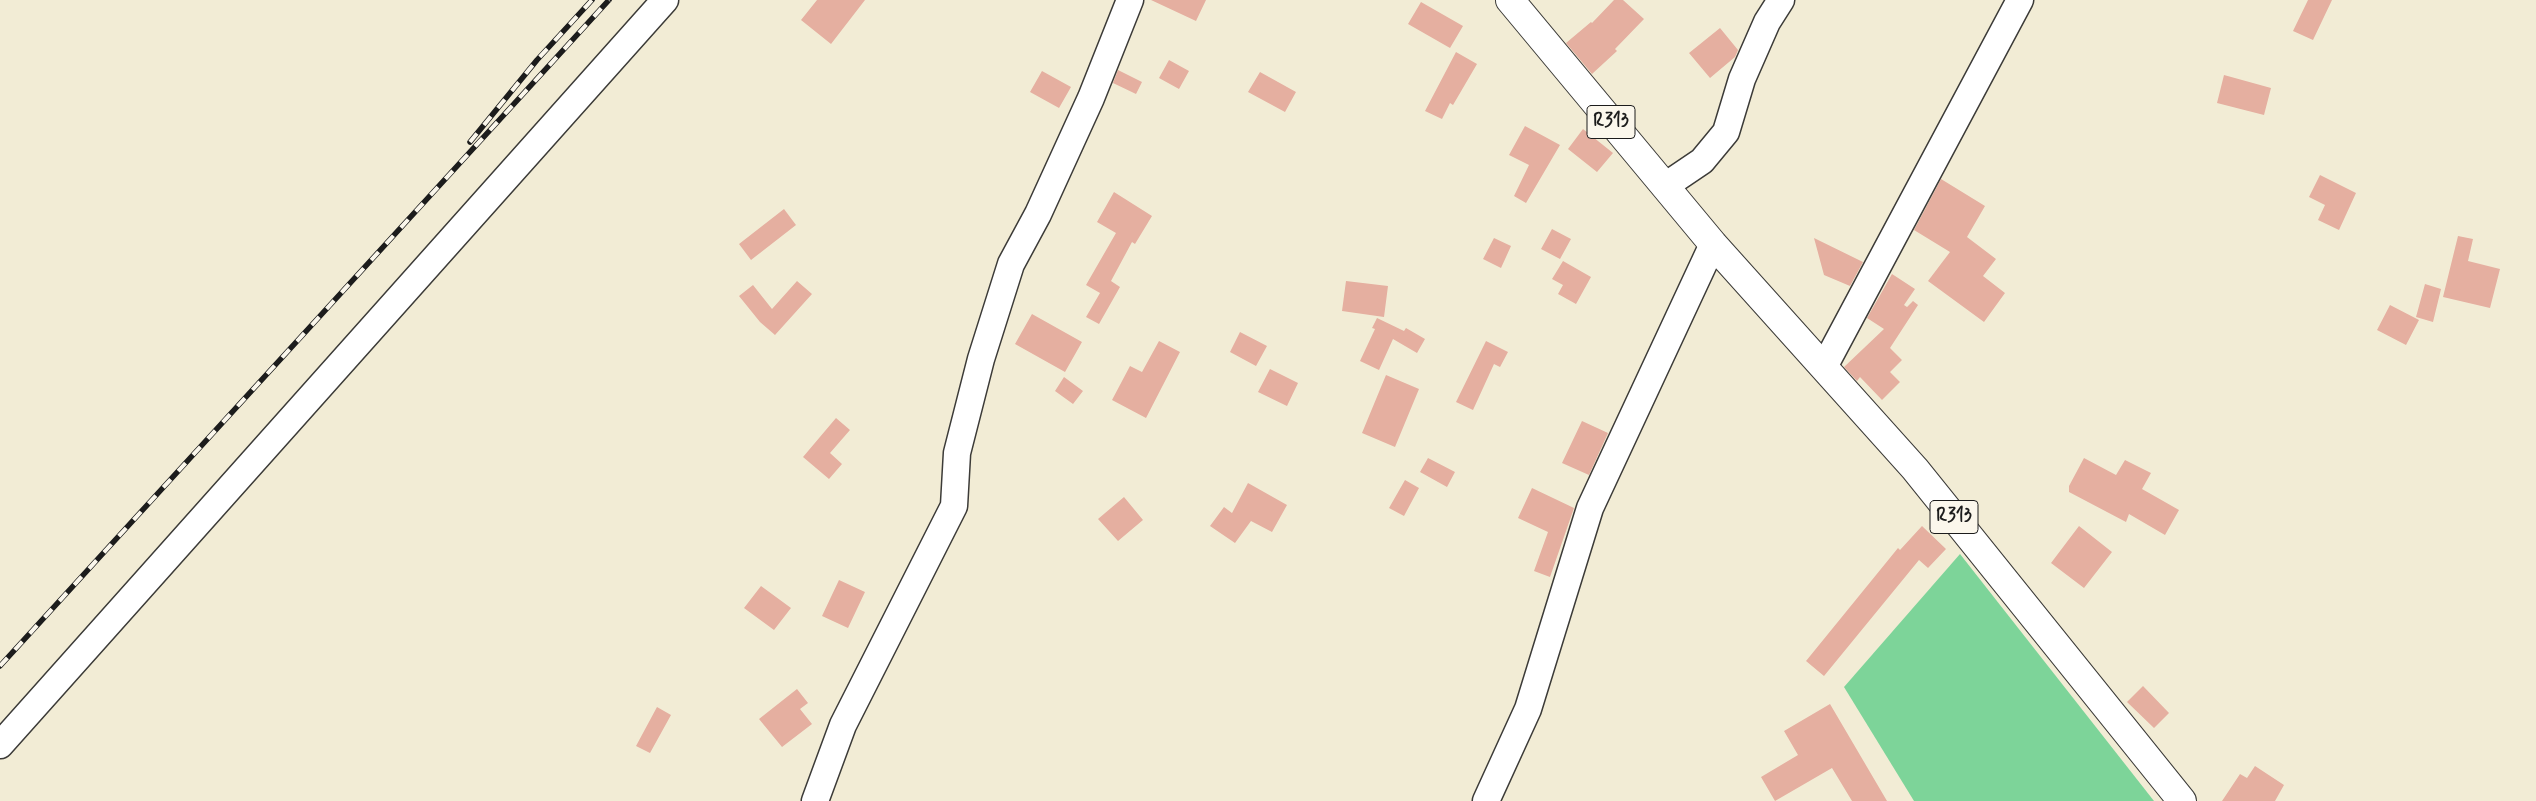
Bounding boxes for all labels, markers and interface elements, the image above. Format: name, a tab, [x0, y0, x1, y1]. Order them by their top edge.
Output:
road number: R313	[1587, 105, 1635, 138]
road number: R313	[1930, 501, 1978, 534]

